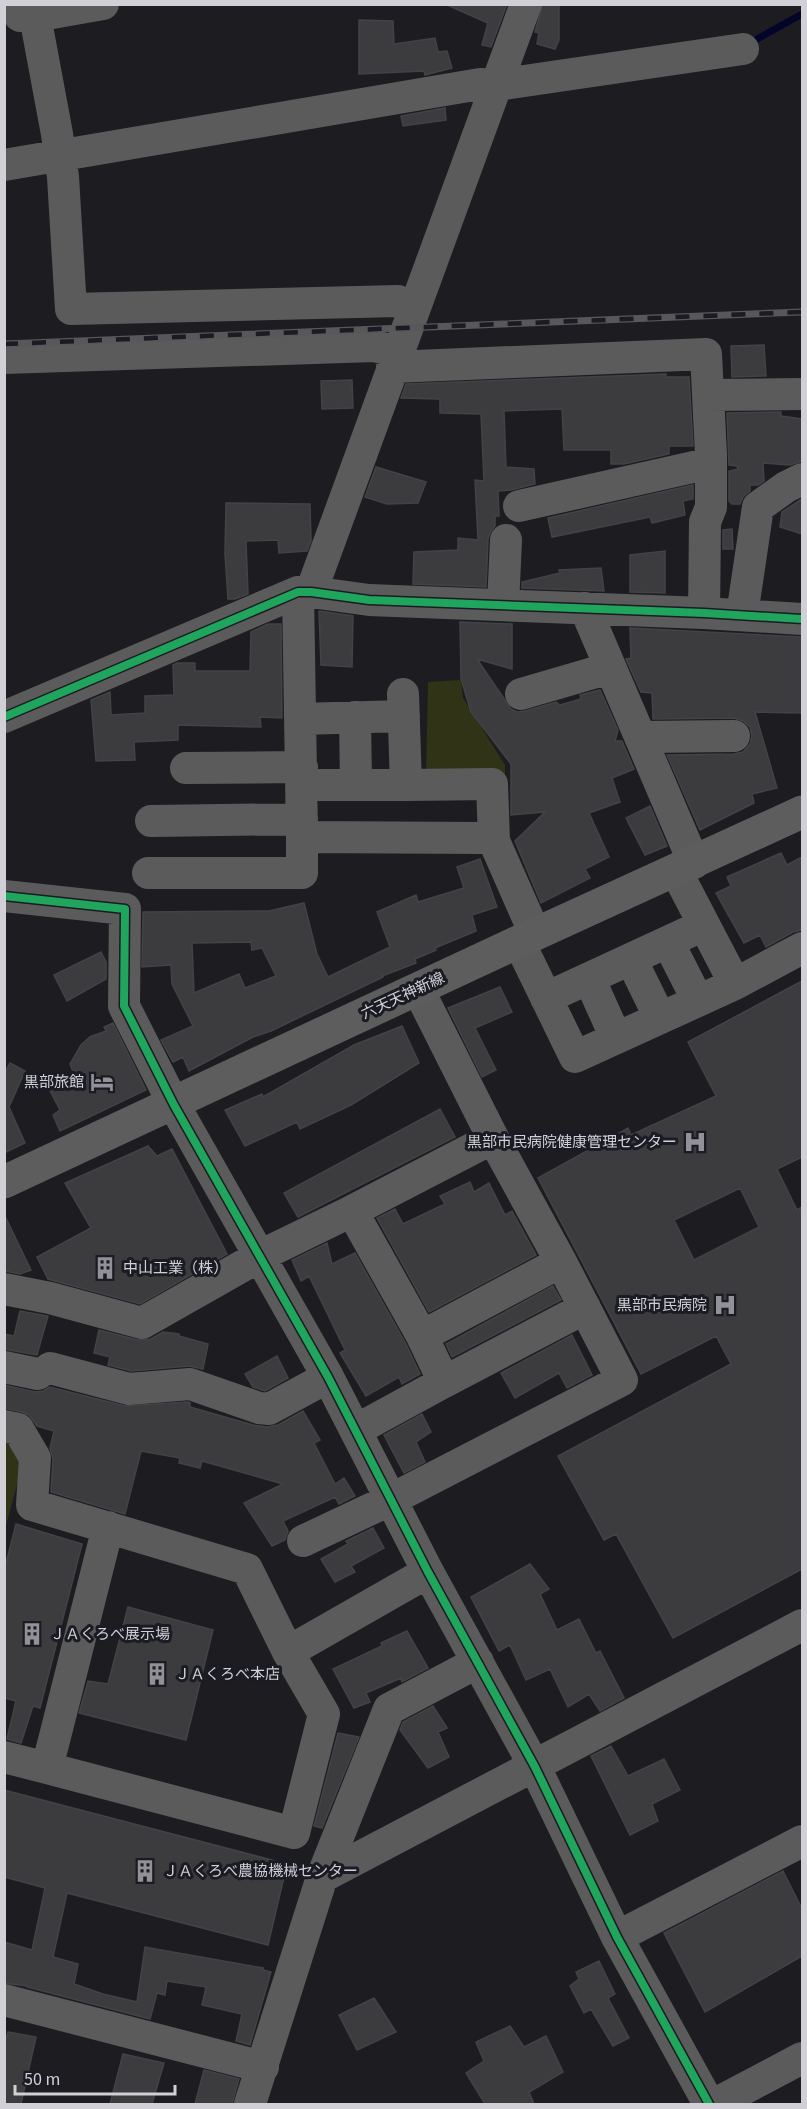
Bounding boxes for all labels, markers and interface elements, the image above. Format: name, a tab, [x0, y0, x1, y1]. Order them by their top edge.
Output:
street label: 六天天神新線	[358, 967, 448, 1025]
hotel icon: 黒部旅館	[89, 1069, 115, 1095]
place label: 黒部旅館	[24, 1072, 84, 1093]
hospital icon: 黒部市民病院健康管理センター	[682, 1129, 708, 1155]
place label: 黒部市民病院健康管理センター	[467, 1132, 677, 1153]
building icon: 中山工業（株）	[92, 1255, 118, 1281]
place label: 中山工業（株）	[123, 1258, 228, 1279]
hospital icon: 黒部市民病院	[712, 1292, 738, 1318]
place label: 黒部市民病院	[617, 1295, 707, 1316]
building icon: ＪＡくろべ展示場	[19, 1621, 45, 1647]
place label: ＪＡくろべ展示場	[50, 1624, 170, 1645]
building icon: ＪＡくろべ本店	[144, 1661, 170, 1687]
place label: ＪＡくろべ本店	[175, 1664, 280, 1685]
building icon: ＪＡくろべ農協機械センター	[132, 1858, 158, 1884]
place label: ＪＡくろべ農協機械センター	[163, 1861, 358, 1882]
scale bar	[15, 2058, 176, 2096]
text: 50 m	[24, 2067, 60, 2092]

